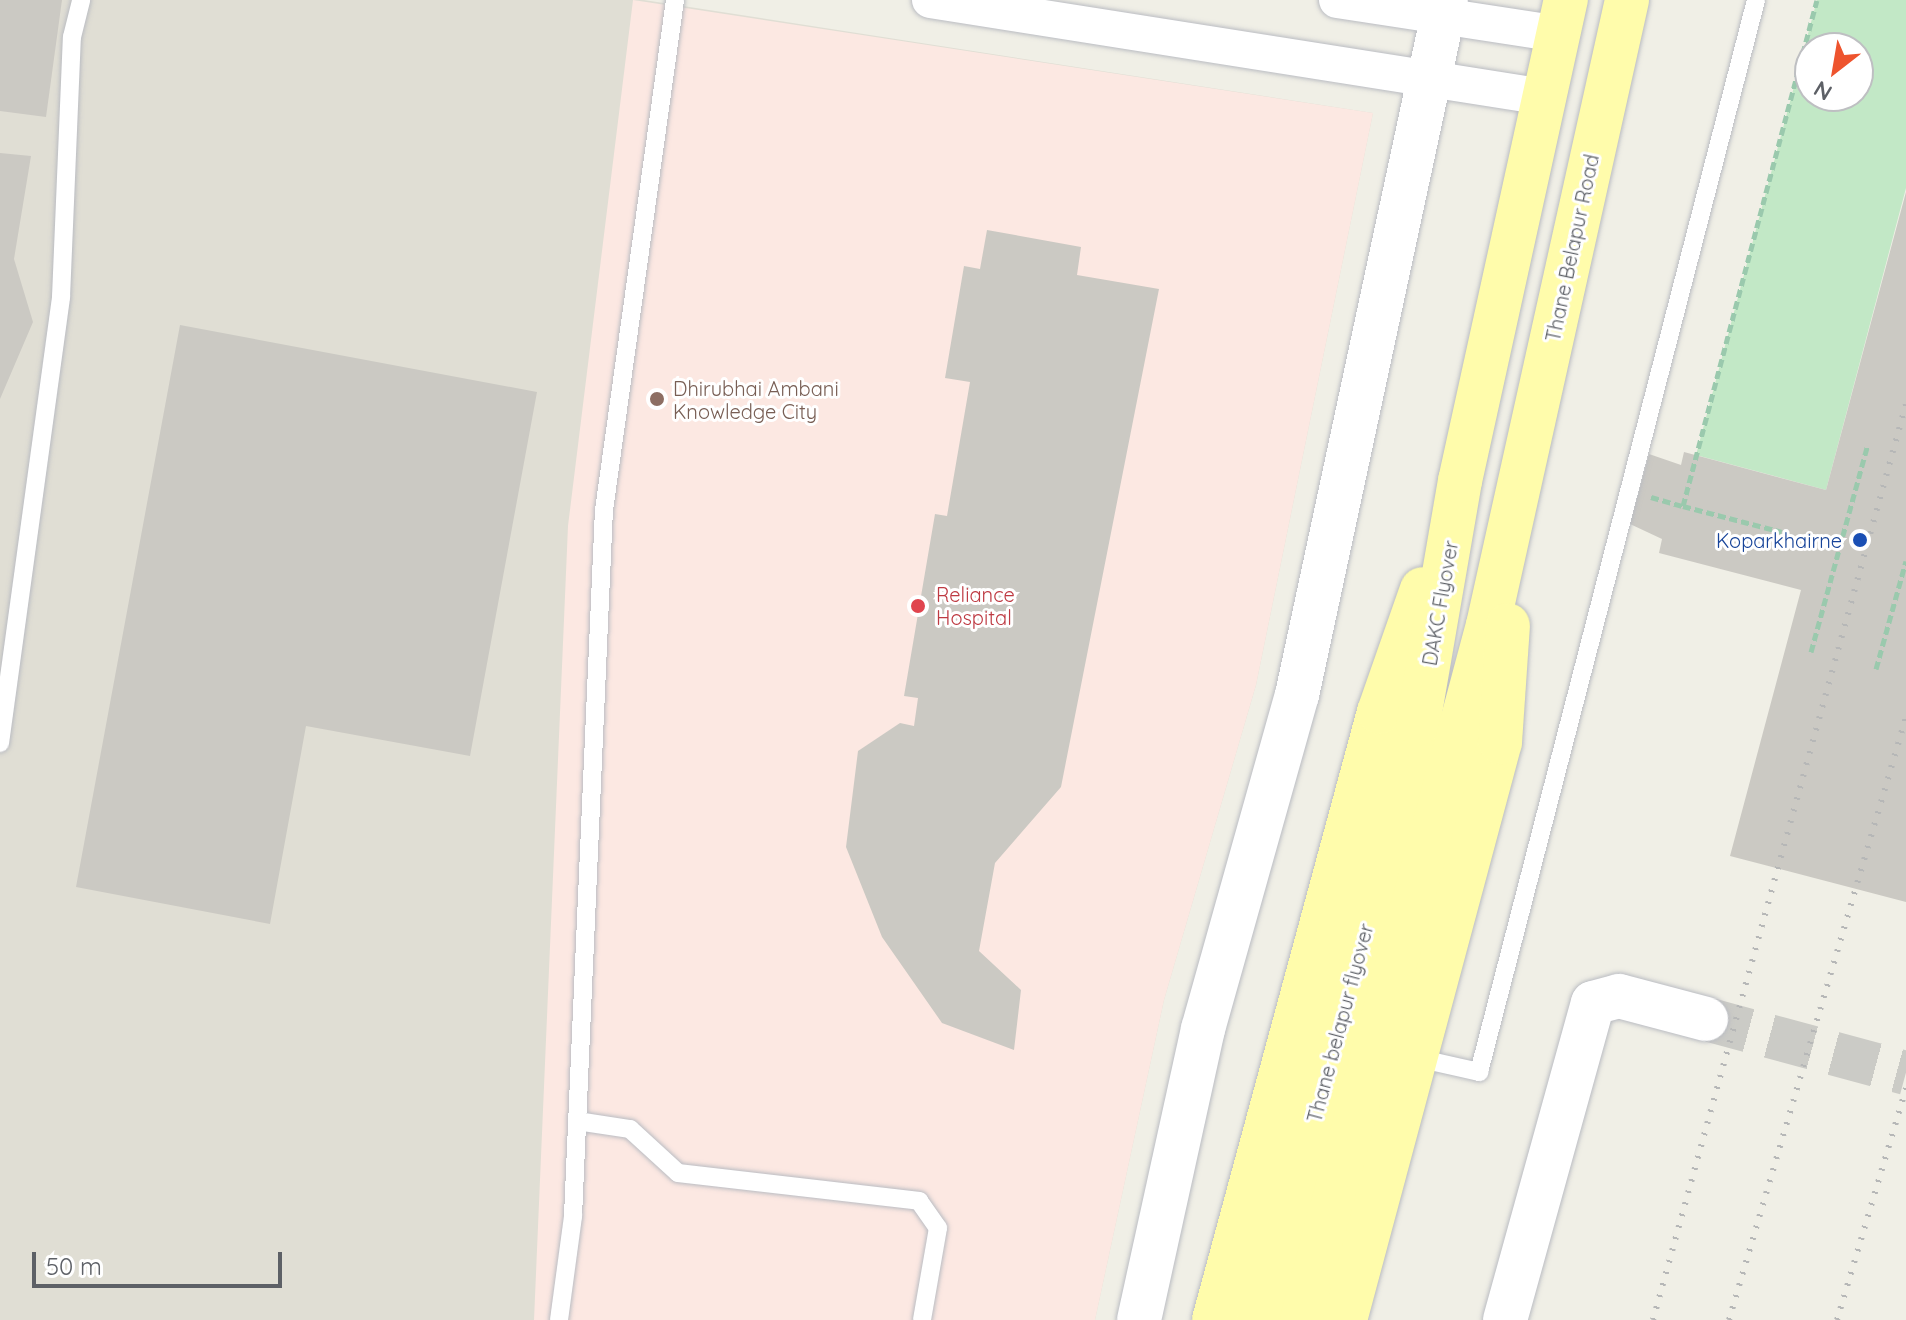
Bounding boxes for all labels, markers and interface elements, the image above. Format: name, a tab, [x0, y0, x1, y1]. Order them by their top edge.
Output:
north arrow	[1794, 32, 1874, 112]
text: N	[1809, 75, 1837, 107]
street label: Thane Belapur Road	[1540, 152, 1604, 344]
place label: Dhirubhai Ambani Knowledge City	[673, 376, 839, 423]
marker: Dhirubhai Ambani Knowledge City	[648, 390, 666, 408]
place label: Koparkhairne	[1716, 528, 1842, 552]
marker: Koparkhairne	[1849, 529, 1871, 551]
street label: DAKC Flyover	[1417, 538, 1463, 668]
place label: Reliance Hospital	[936, 582, 1015, 629]
marker: Reliance Hospital	[907, 595, 929, 617]
street label: Thane belapur flyover	[1302, 921, 1378, 1125]
scale bar	[36, 1236, 286, 1286]
text: 50 m	[46, 1251, 102, 1281]

